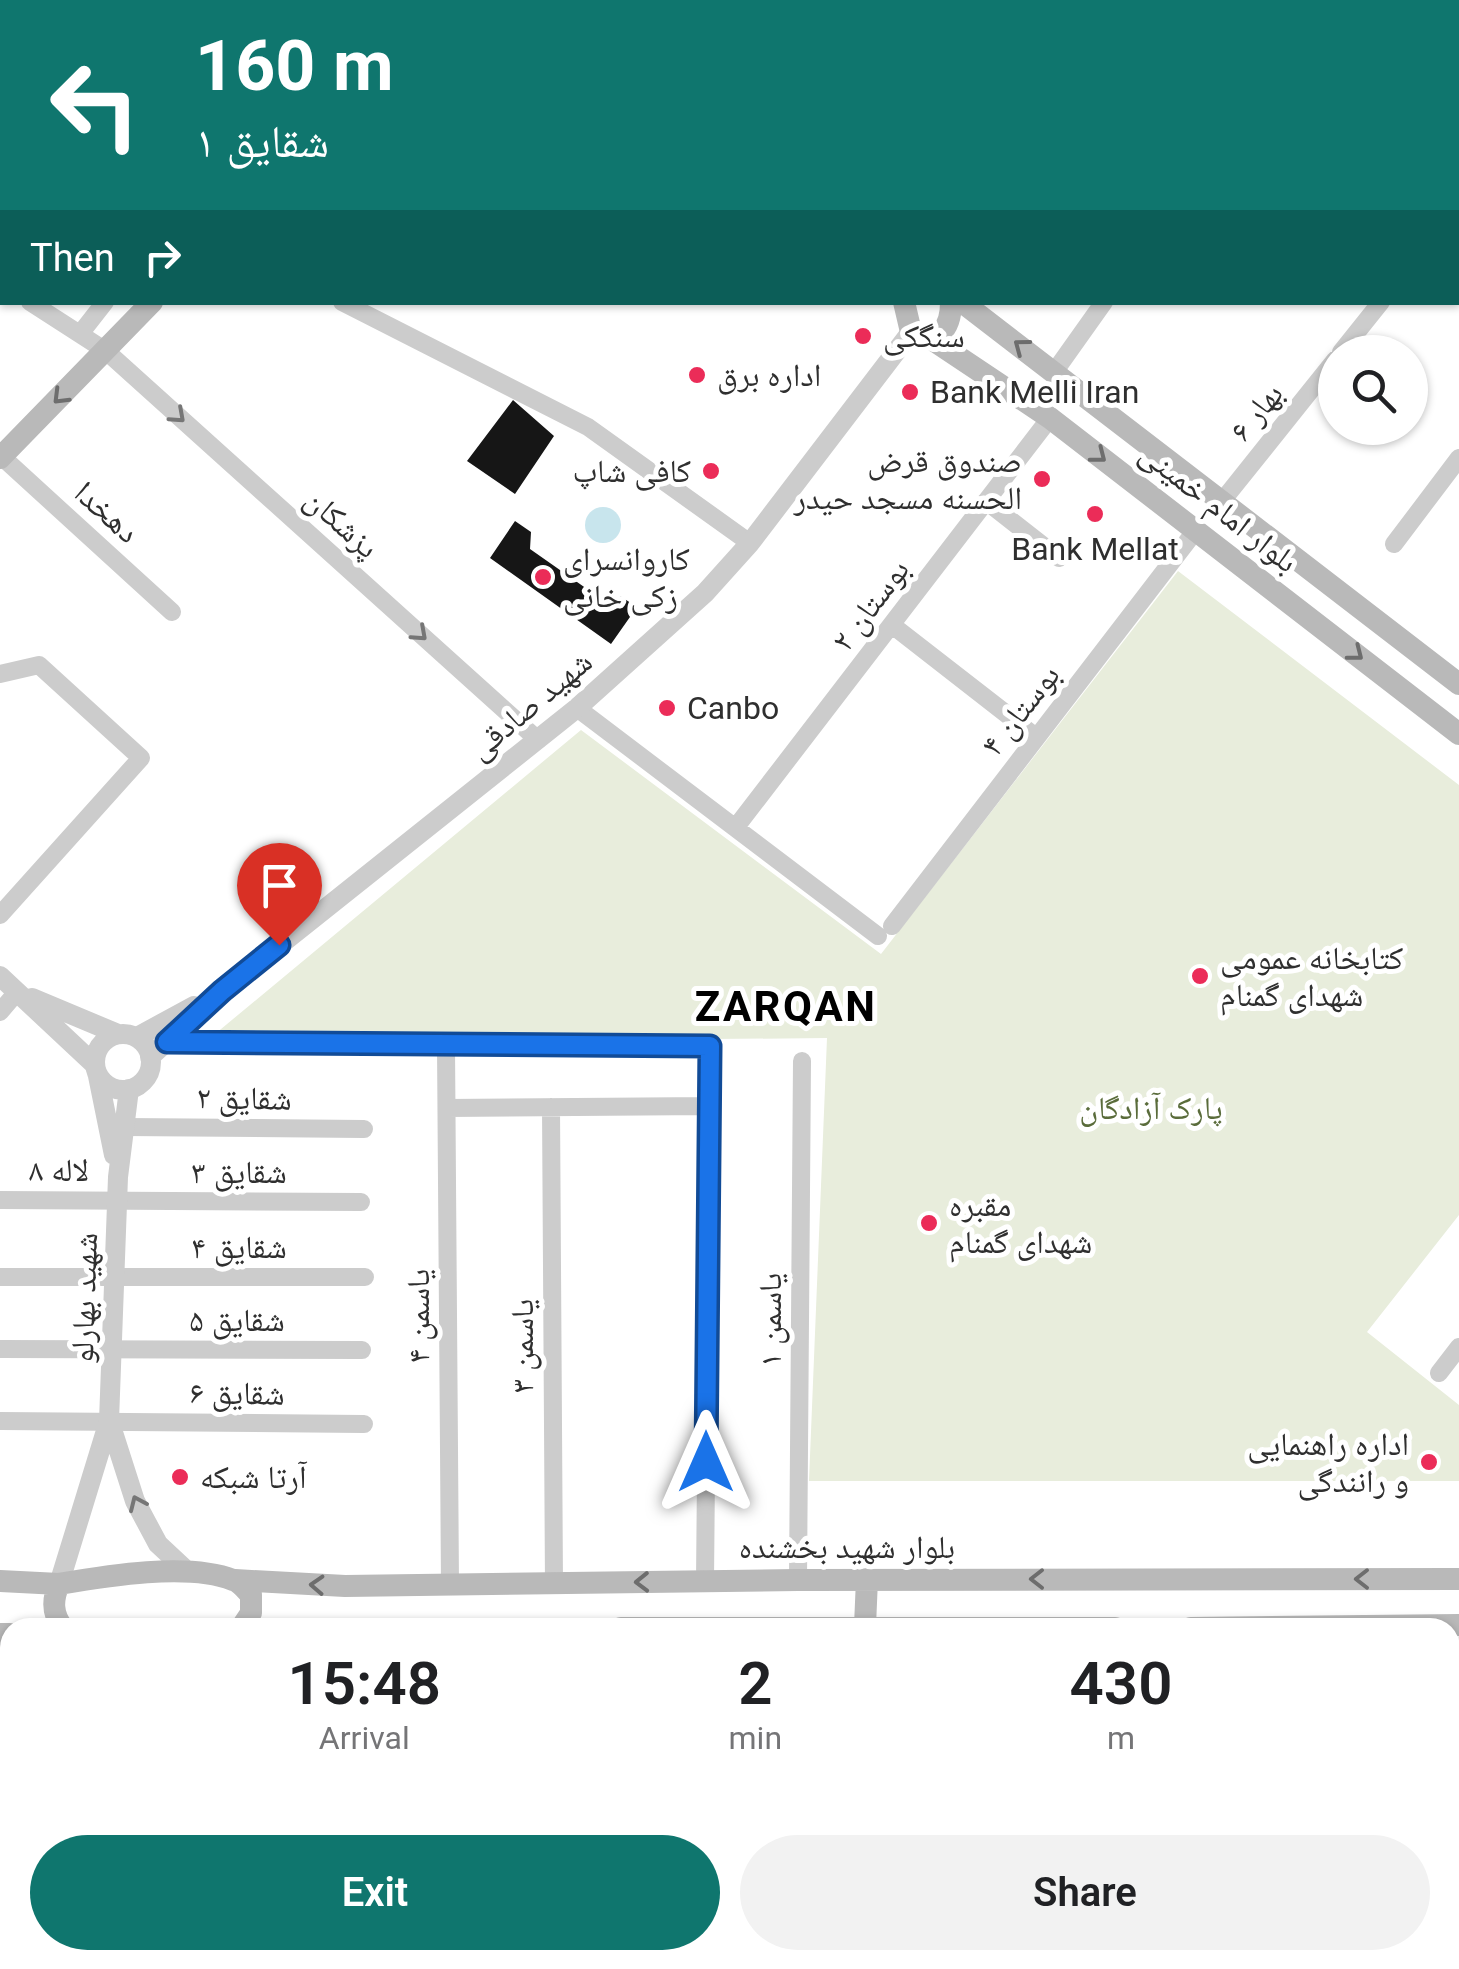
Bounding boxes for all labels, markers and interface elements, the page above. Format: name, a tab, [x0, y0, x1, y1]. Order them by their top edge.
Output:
text: 160 m	[195, 25, 394, 107]
icon: left	[30, 40, 160, 170]
text: شقایق ۱	[195, 115, 329, 168]
icon: right	[135, 230, 190, 285]
text: Then	[30, 236, 115, 280]
place label: سنگکی	[883, 317, 965, 356]
marker: سنگکی	[852, 325, 874, 347]
map controls	[1318, 335, 1428, 445]
button: search	[1318, 335, 1428, 445]
one-way arrow	[1014, 341, 1032, 358]
place label: اداره برق	[717, 356, 821, 395]
marker: اداره برق	[686, 364, 708, 386]
place label: Bank Melli Iran	[930, 373, 1139, 411]
street label: بهار ۶	[1221, 375, 1291, 449]
marker: Bank Melli Iran	[899, 381, 921, 403]
one-way arrow	[53, 386, 71, 404]
one-way arrow	[166, 404, 185, 422]
street label: بلوار امام خمینی	[1131, 434, 1305, 582]
place label: صندوق قرض الحسنه مسجد حیدر	[793, 442, 1022, 517]
one-way arrow	[1088, 444, 1106, 461]
place label: کافی شاپ	[572, 452, 691, 491]
marker: کافی شاپ	[700, 460, 722, 482]
marker: صندوق قرض الحسنه مسجد حیدر	[1031, 468, 1053, 490]
street label: دهخدا	[67, 473, 147, 551]
street label: پزشکان	[297, 480, 387, 566]
marker: Bank Mellat	[1084, 503, 1106, 525]
place label: Bank Mellat	[1011, 530, 1179, 568]
place label: کاروانسرای زکی خانی	[563, 540, 690, 616]
street label: بوستان ۲	[823, 551, 917, 659]
marker: کاروانسرای زکی خانی	[532, 566, 554, 588]
one-way arrow	[408, 622, 427, 640]
street label: شهید صادقی	[460, 642, 600, 768]
one-way arrow	[1345, 643, 1363, 660]
street label: بوستان ۴	[973, 657, 1067, 763]
place label: Canbo	[687, 689, 779, 727]
marker: Canbo	[656, 697, 678, 719]
pin	[237, 843, 322, 946]
icon: arrive	[252, 858, 307, 913]
place label: کتابخانه عمومی شهدای گمنام	[1220, 939, 1403, 1016]
marker: کتابخانه عمومی شهدای گمنام	[1189, 965, 1211, 987]
district label: ZARQAN	[695, 982, 877, 1031]
street label: شقایق ۲	[196, 1078, 292, 1119]
park label: پارک آزادگان	[1079, 1089, 1223, 1127]
street label: لاله ۸	[29, 1151, 89, 1189]
street label: شقایق ۳	[191, 1153, 287, 1192]
place label: مقبره شهدای گمنام	[949, 1186, 1092, 1263]
marker: مقبره شهدای گمنام	[918, 1212, 940, 1234]
street label: شقایق ۴	[191, 1228, 287, 1267]
street label: شهید بهارلو	[63, 1232, 105, 1364]
street label: یاسمن ۴	[399, 1269, 438, 1363]
street label: یاسمن ۱	[751, 1273, 790, 1367]
street label: یاسمن ۳	[503, 1299, 542, 1393]
street label: شقایق ۵	[189, 1301, 285, 1340]
street label: شقایق ۶	[189, 1373, 285, 1414]
position arrow	[654, 1410, 758, 1514]
place label: اداره راهنمایی و رانندگی	[1247, 1425, 1409, 1501]
marker: اداره راهنمایی و رانندگی	[1418, 1451, 1440, 1473]
place label: آرتا شبکه	[200, 1458, 307, 1496]
marker: آرتا شبکه	[169, 1466, 191, 1488]
one-way arrow	[130, 1495, 150, 1513]
street label: بلوار شهید بخشنده	[739, 1528, 955, 1566]
one-way arrow	[1028, 1568, 1044, 1590]
one-way arrow	[1353, 1568, 1368, 1590]
one-way arrow	[633, 1572, 649, 1593]
one-way arrow	[308, 1575, 324, 1596]
text: 15:48	[288, 1648, 441, 1719]
text: 2	[738, 1648, 772, 1719]
text: 430	[1070, 1648, 1172, 1719]
text: Arrival	[319, 1719, 410, 1757]
text: min	[729, 1719, 782, 1757]
text: m	[1107, 1719, 1135, 1757]
button: Exit	[30, 1835, 720, 1950]
button: Share	[740, 1835, 1430, 1950]

